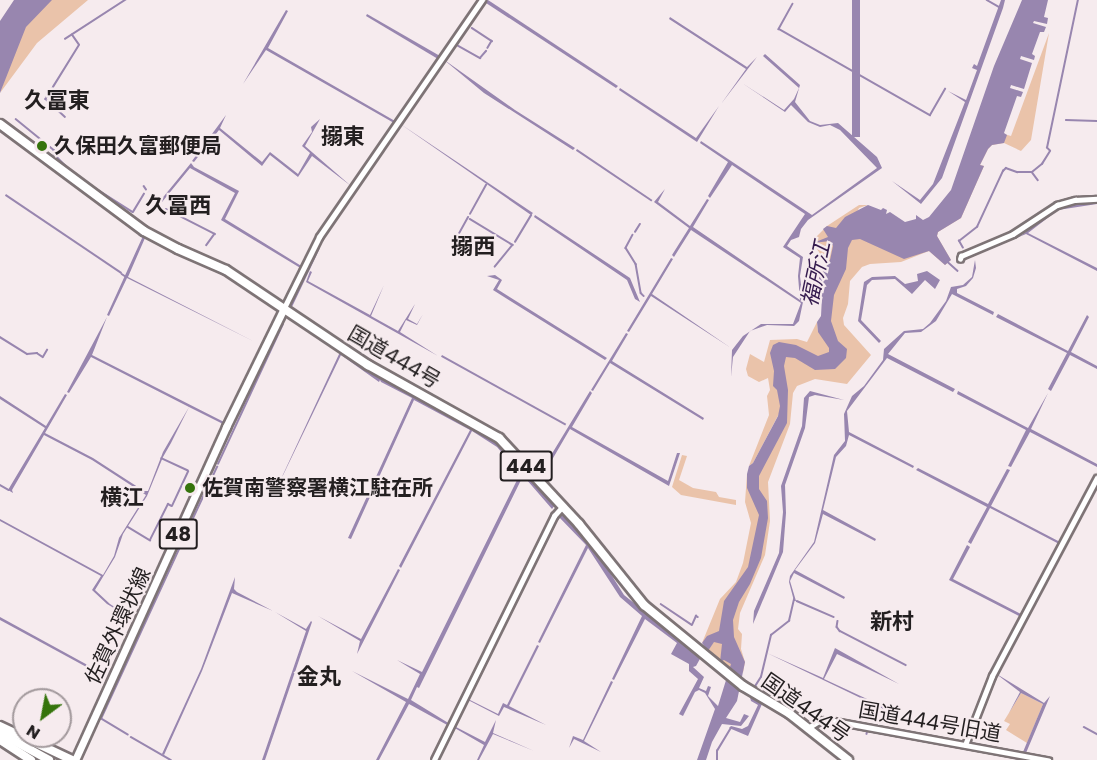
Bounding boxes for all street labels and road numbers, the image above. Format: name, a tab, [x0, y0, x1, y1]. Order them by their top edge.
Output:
street label: 国道444号	[343, 320, 445, 394]
road number: 444	[499, 449, 553, 483]
road number: 48	[158, 517, 198, 551]
street label: 佐賀外環状線	[80, 564, 156, 688]
street label: 国道444号	[757, 668, 855, 748]
street label: 国道444号旧道	[857, 697, 1003, 747]

